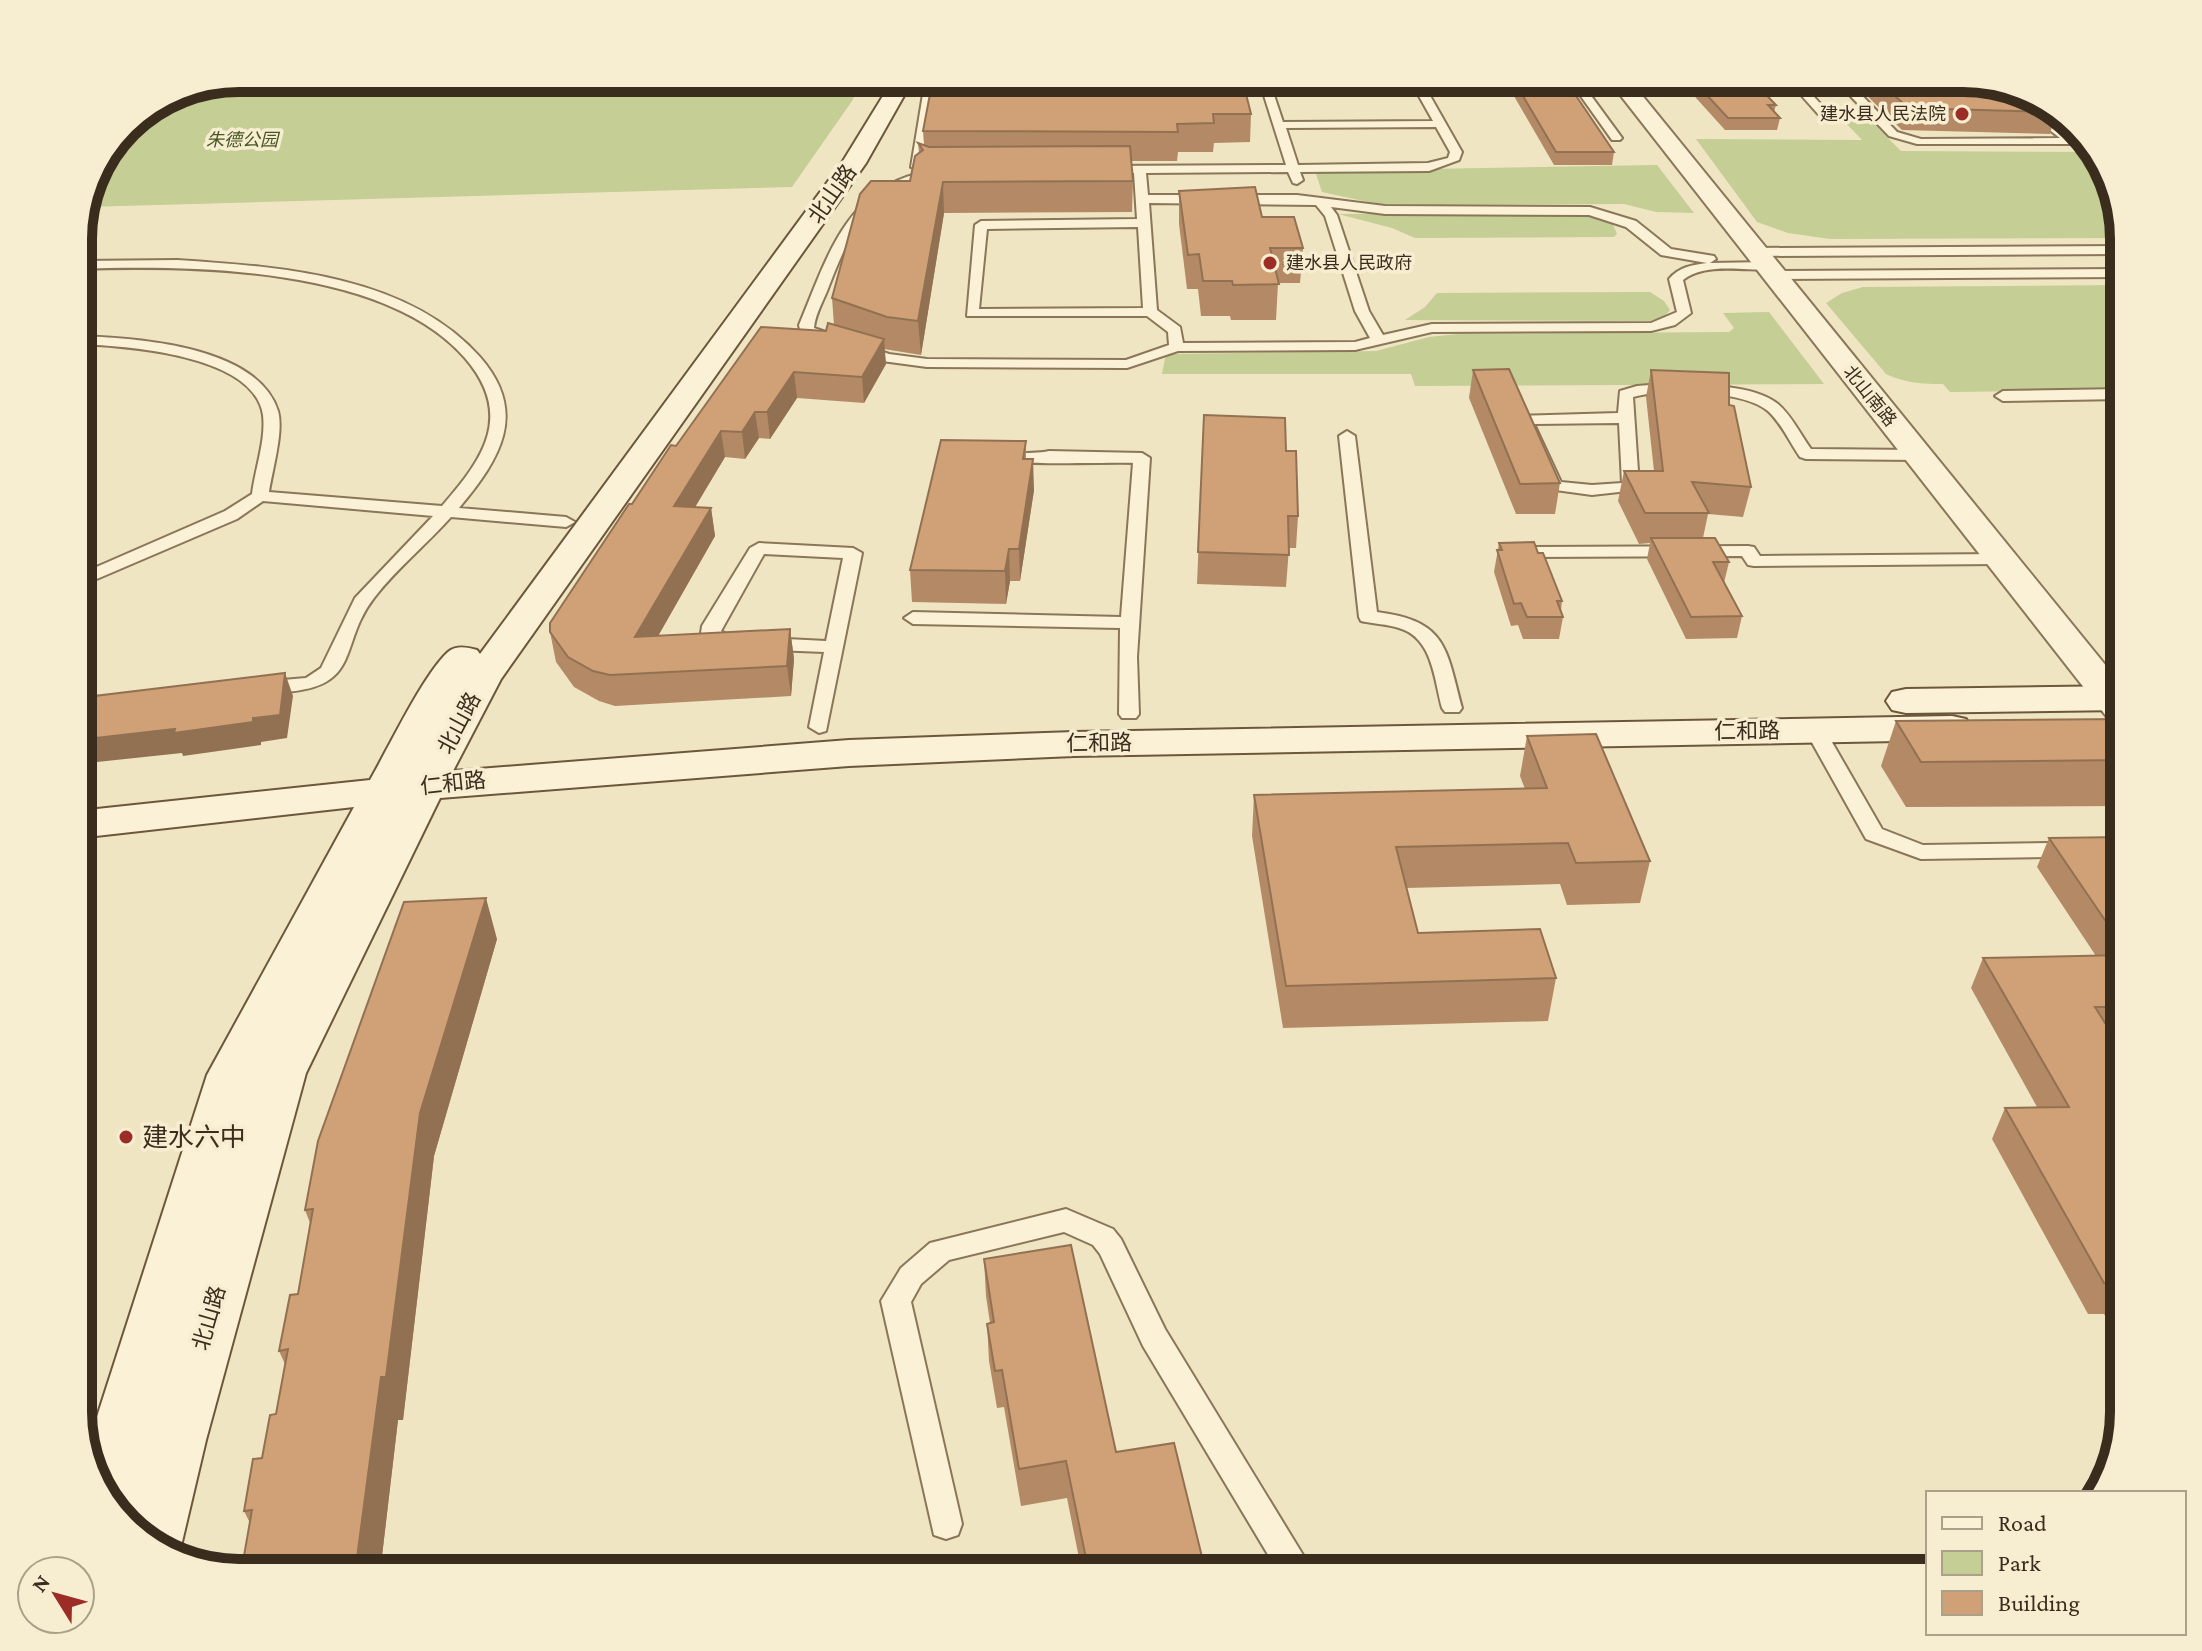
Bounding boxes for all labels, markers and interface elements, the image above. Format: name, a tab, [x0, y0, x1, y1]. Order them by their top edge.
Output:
place label: 建水县人民法院	[1820, 104, 1946, 124]
marker: 建水县人民法院	[1953, 105, 1971, 123]
park label: 朱德公园	[206, 130, 281, 150]
street label: 北山路	[803, 160, 861, 228]
place label: 建水县人民政府	[1286, 253, 1412, 273]
marker: 建水县人民政府	[1261, 254, 1279, 272]
street label: 北山南路	[1840, 362, 1900, 430]
street label: 北山路	[432, 688, 486, 758]
street label: 仁和路	[1714, 718, 1780, 744]
street label: 仁和路	[1066, 730, 1132, 756]
street label: 仁和路	[419, 767, 487, 799]
place label: 建水六中	[142, 1123, 246, 1152]
marker: 建水六中	[117, 1128, 135, 1146]
street label: 北山路	[188, 1283, 230, 1353]
legend	[1926, 1491, 2186, 1635]
text: Road	[1998, 1509, 2047, 1536]
text: Park	[1998, 1549, 2041, 1576]
north arrow	[16, 1555, 96, 1635]
text: N	[26, 1570, 55, 1597]
text: Building	[1998, 1589, 2080, 1616]

